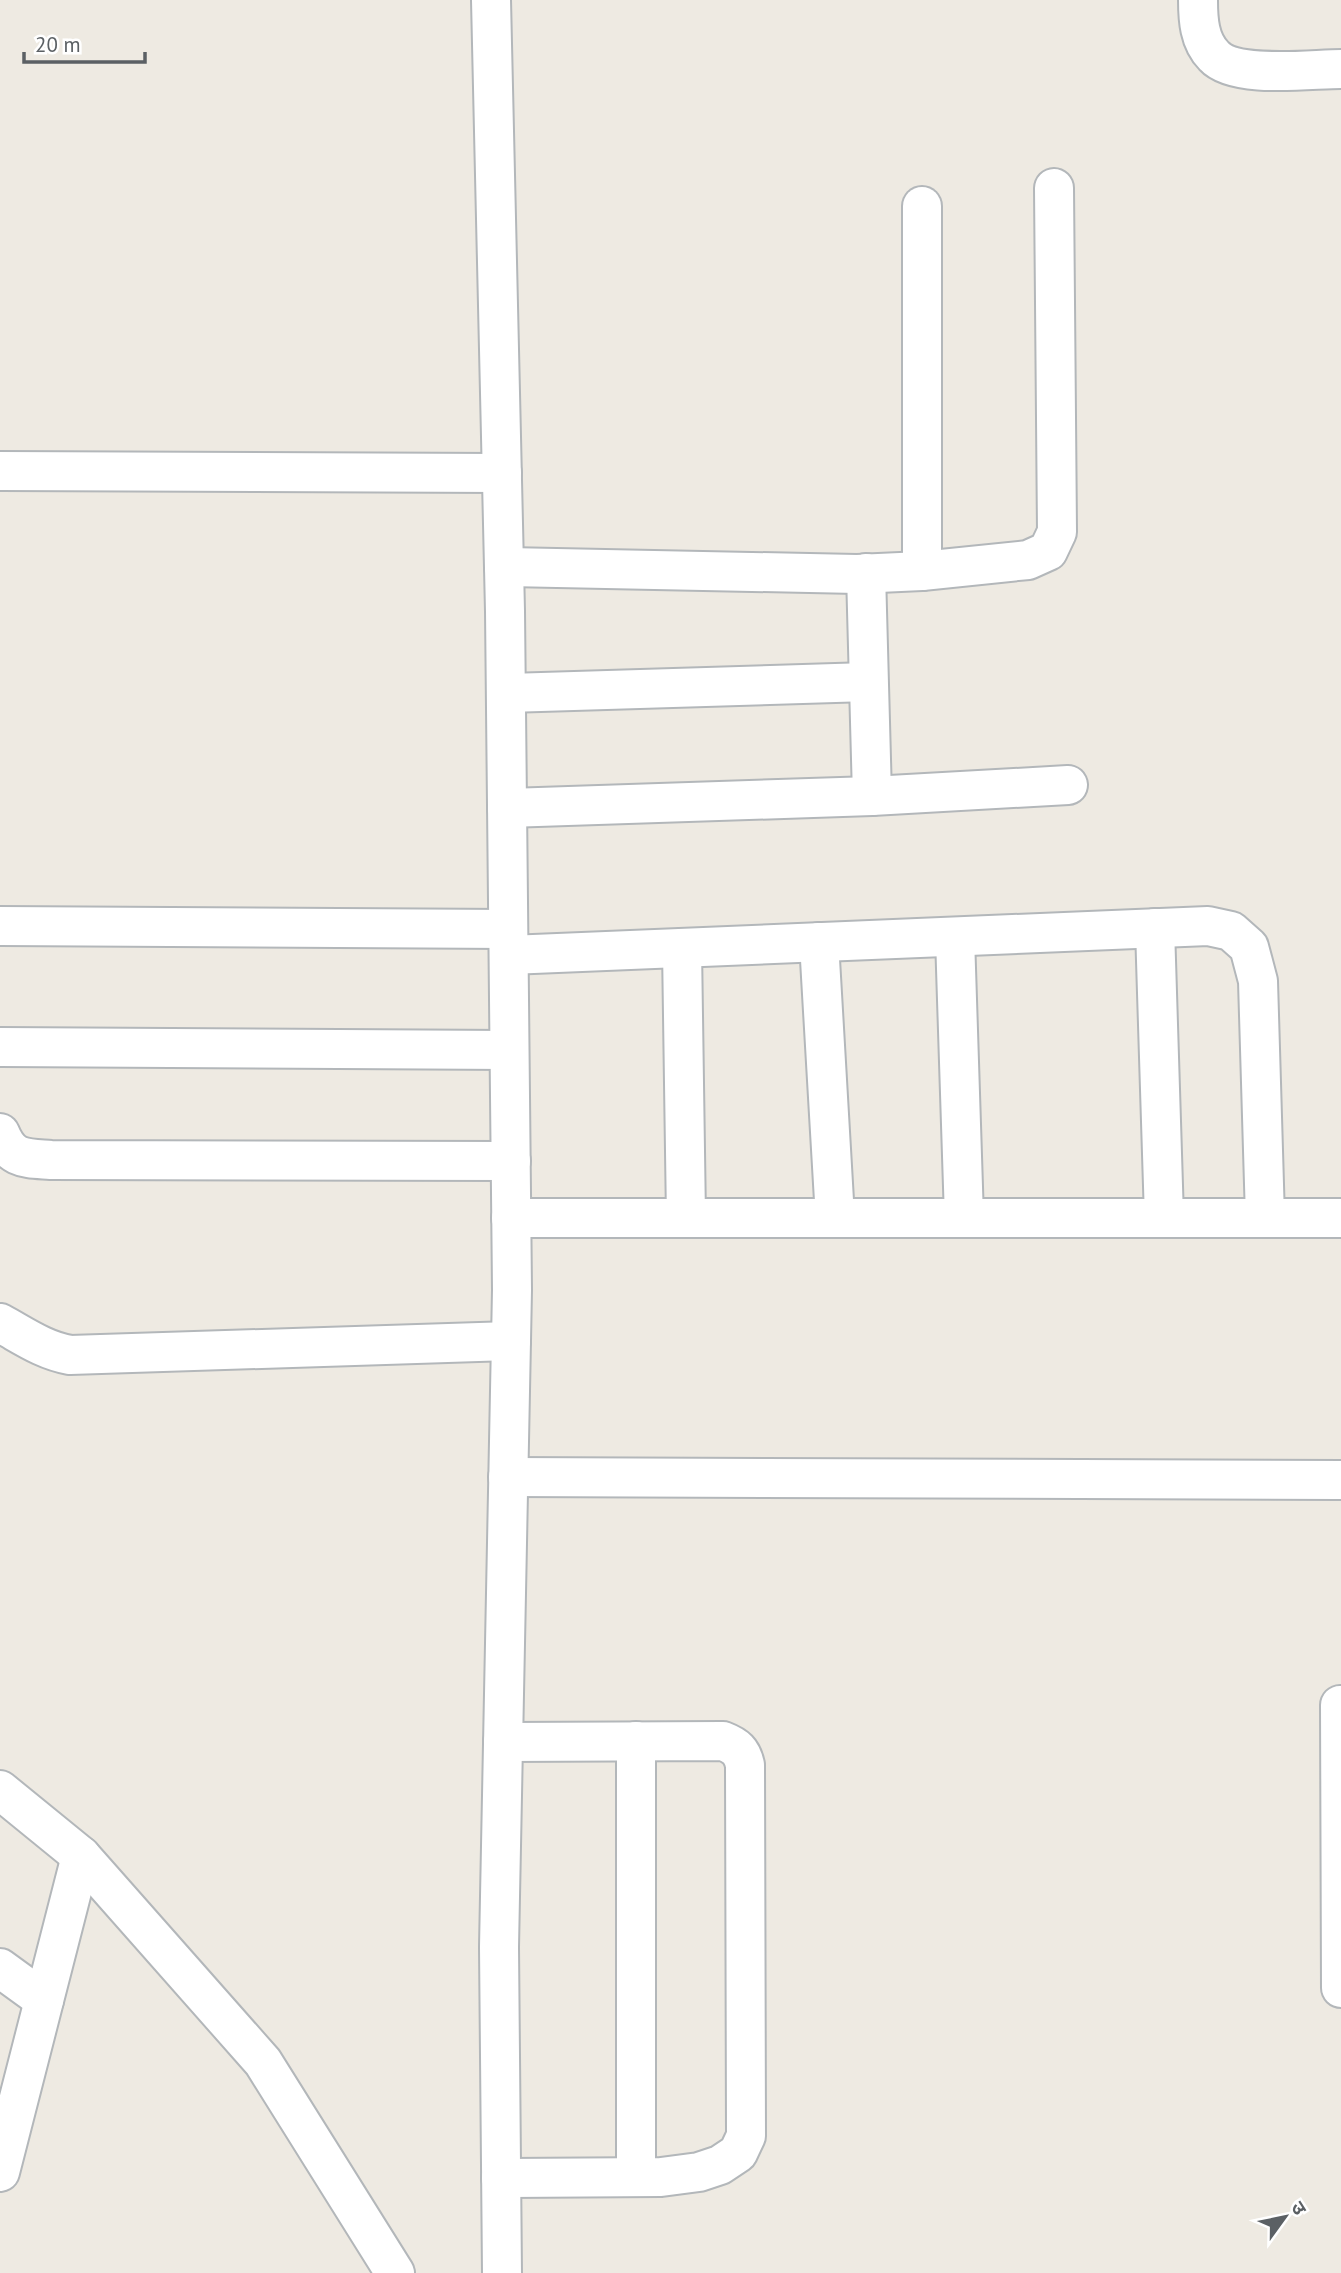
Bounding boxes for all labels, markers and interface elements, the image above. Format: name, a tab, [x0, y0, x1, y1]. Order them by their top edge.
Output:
scale bar	[24, 21, 145, 65]
text: 20 m	[35, 31, 81, 58]
north arrow	[1250, 2182, 1320, 2252]
text: उ	[1286, 2197, 1313, 2220]

